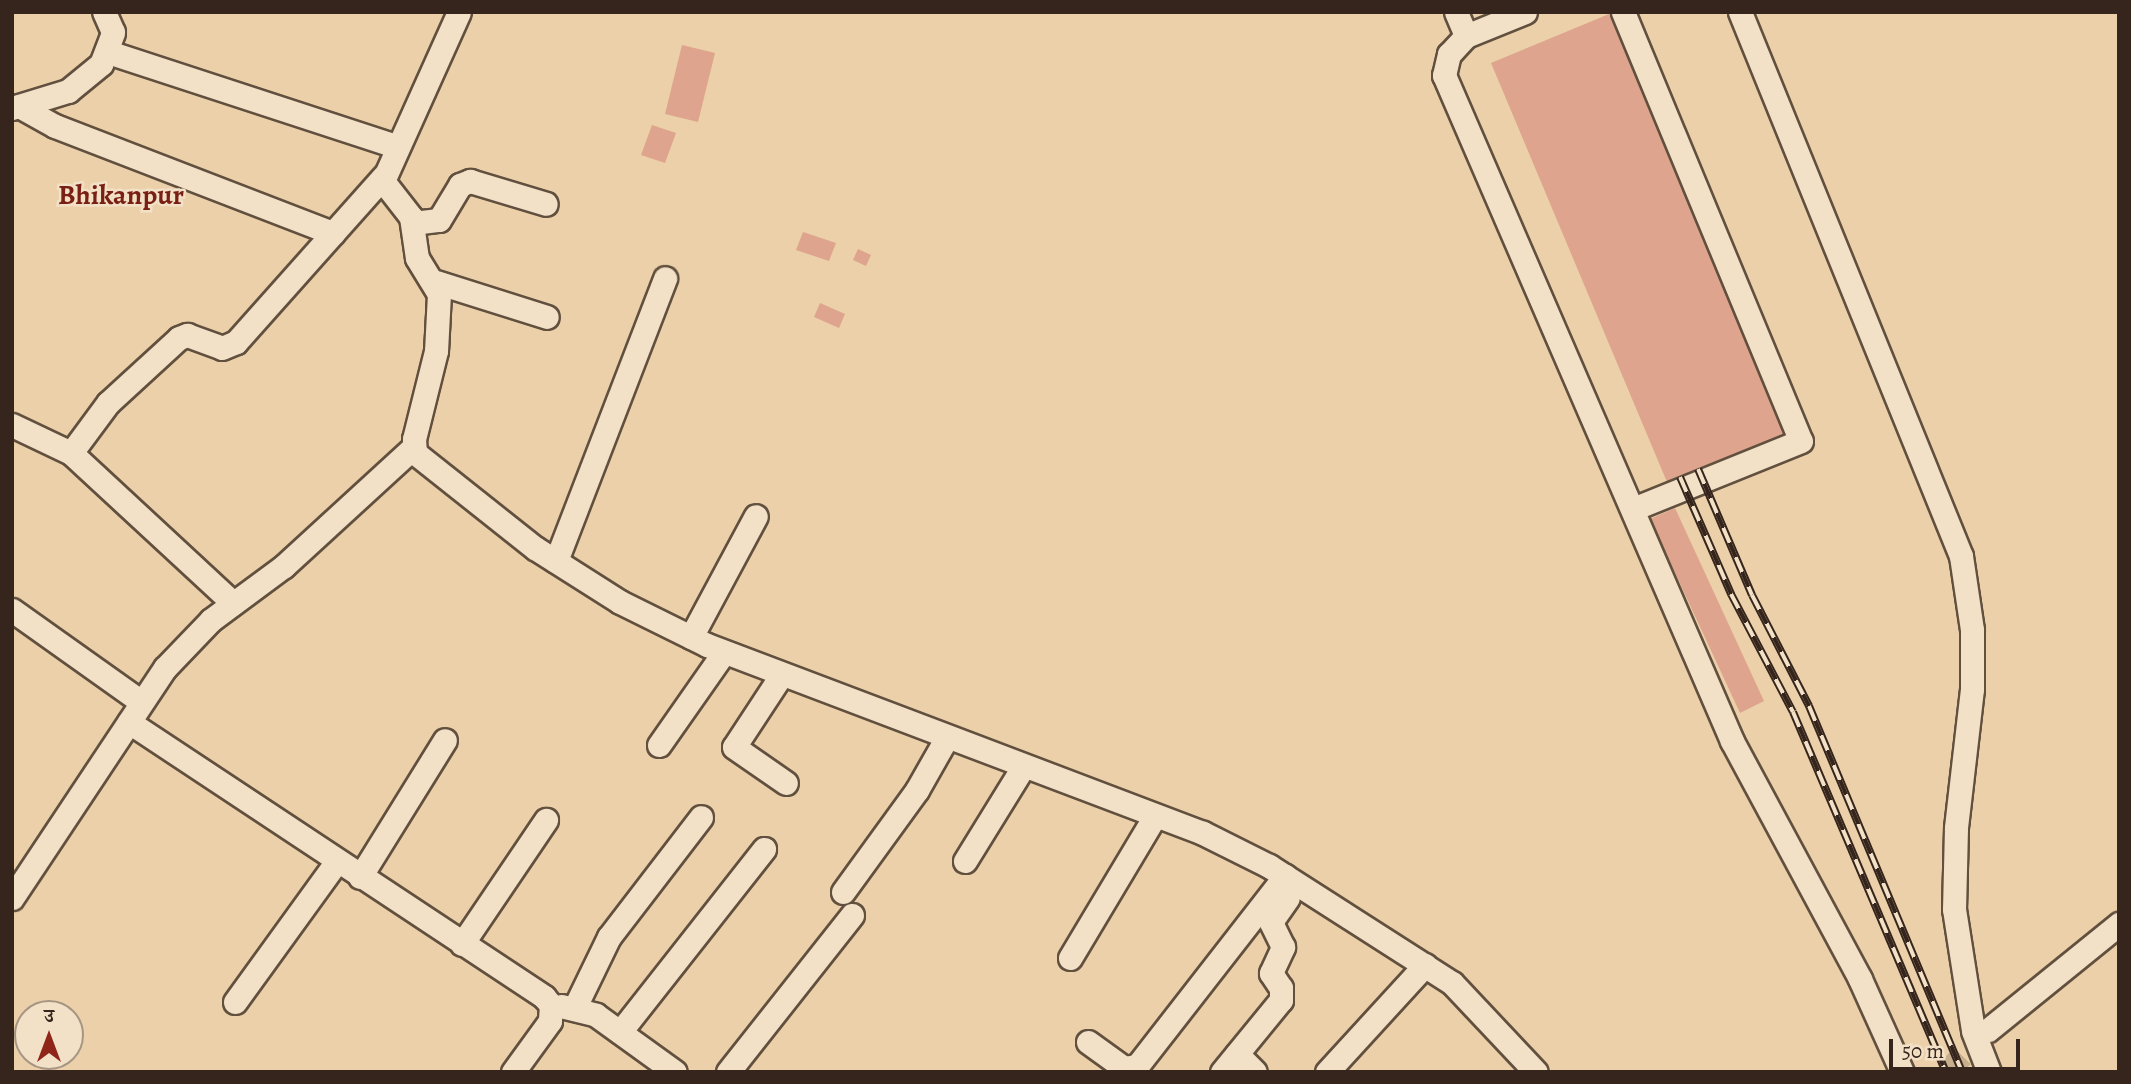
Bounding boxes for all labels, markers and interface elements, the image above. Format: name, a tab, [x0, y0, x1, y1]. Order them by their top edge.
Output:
district label: Bhikanpur	[58, 178, 184, 212]
north arrow	[14, 1000, 84, 1070]
text: उ	[44, 1003, 54, 1029]
scale bar	[1893, 1024, 2024, 1068]
text: 50 m	[1902, 1037, 1944, 1065]

